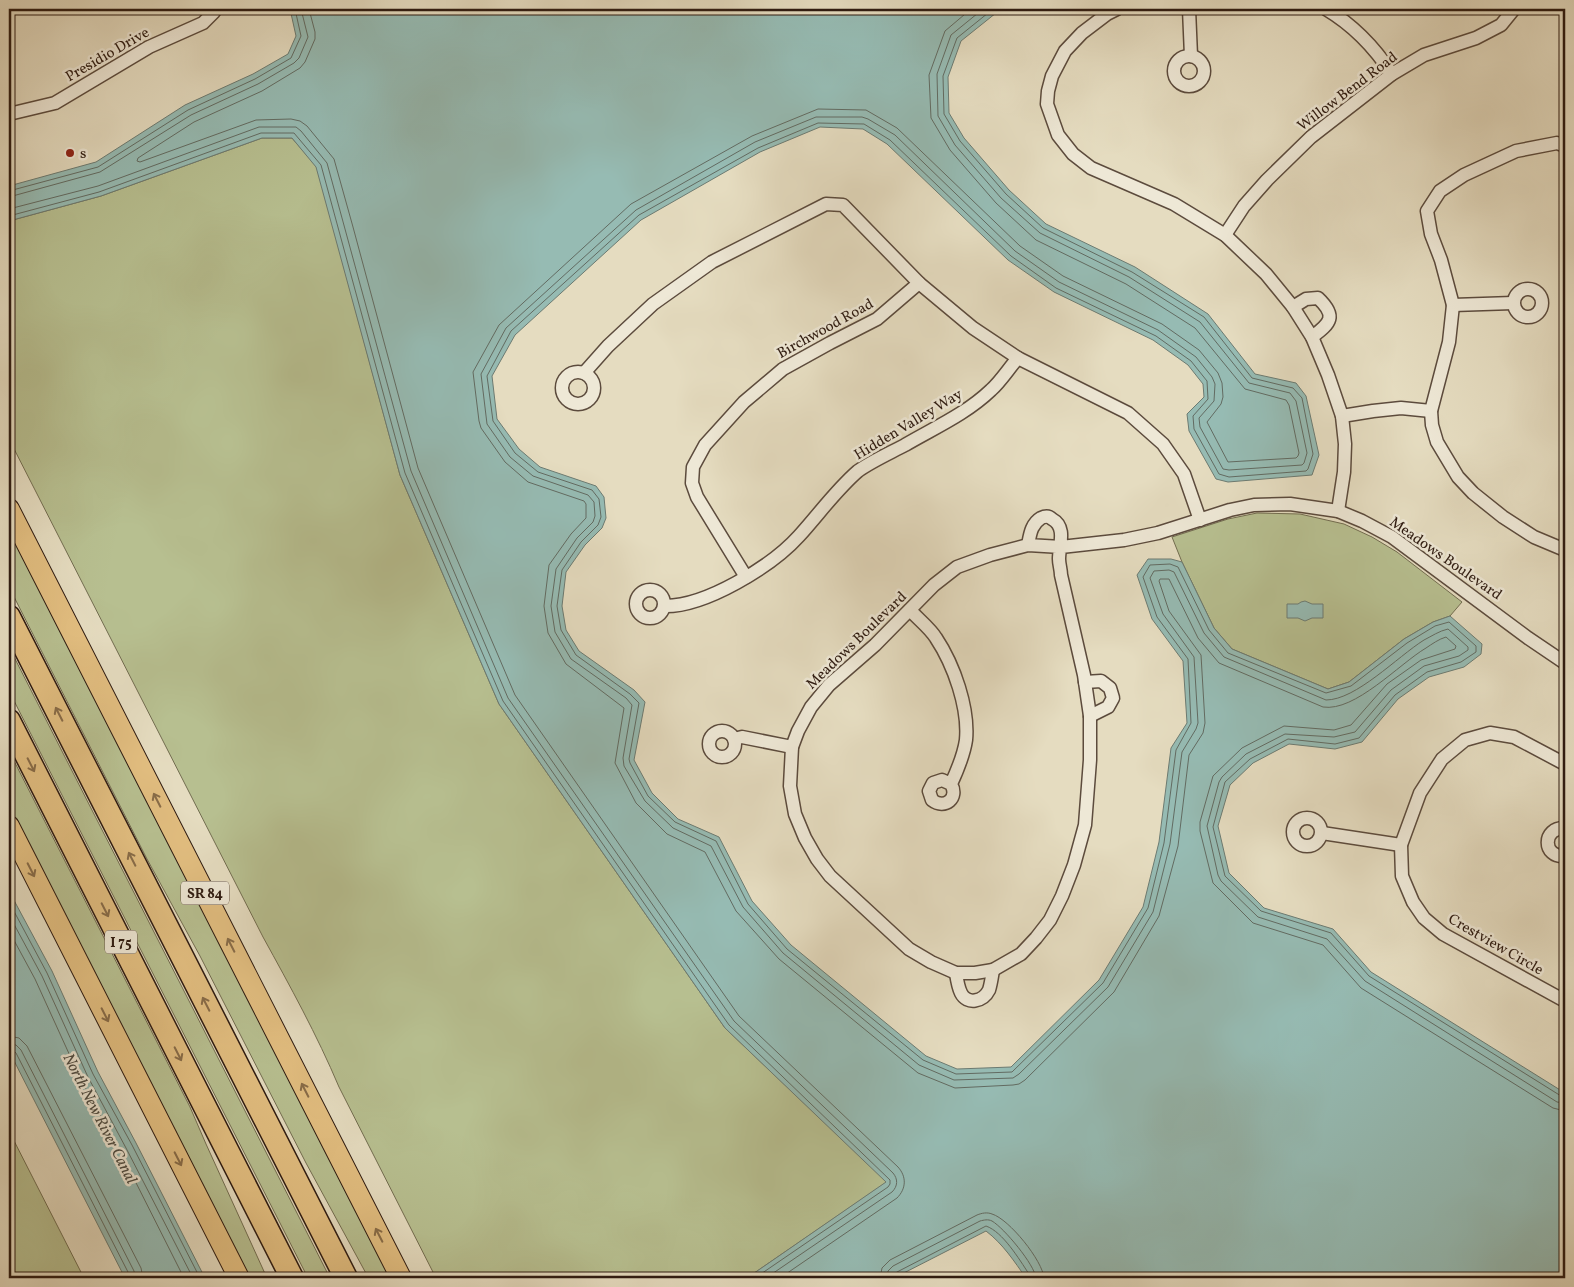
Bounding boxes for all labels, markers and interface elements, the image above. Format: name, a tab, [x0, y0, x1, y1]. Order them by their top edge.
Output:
street label: Presidio Drive	[62, 23, 154, 88]
street label: Willow Bend Road	[1293, 47, 1402, 137]
place label: s	[80, 144, 86, 165]
marker: s	[64, 147, 76, 159]
street label: Birchwood Road	[774, 294, 878, 365]
street label: Hidden Valley Way	[851, 385, 967, 466]
street label: Meadows Boulevard	[1385, 513, 1506, 606]
street label: Meadows Boulevard	[802, 587, 912, 695]
one-way arrow	[54, 707, 64, 722]
one-way arrow	[27, 757, 36, 772]
one-way arrow	[152, 793, 162, 808]
one-way arrow	[127, 852, 137, 867]
one-way arrow	[27, 862, 36, 877]
road number: SR 84	[181, 881, 229, 904]
one-way arrow	[100, 902, 110, 917]
street label: Crestview Circle	[1444, 909, 1547, 981]
road number: I 75	[105, 930, 137, 954]
one-way arrow	[226, 938, 235, 953]
one-way arrow	[201, 997, 210, 1012]
one-way arrow	[100, 1007, 110, 1022]
one-way arrow	[173, 1047, 183, 1062]
water label: North New River Canal	[57, 1050, 142, 1188]
one-way arrow	[300, 1083, 309, 1098]
one-way arrow	[173, 1152, 183, 1167]
one-way arrow	[374, 1228, 383, 1243]

